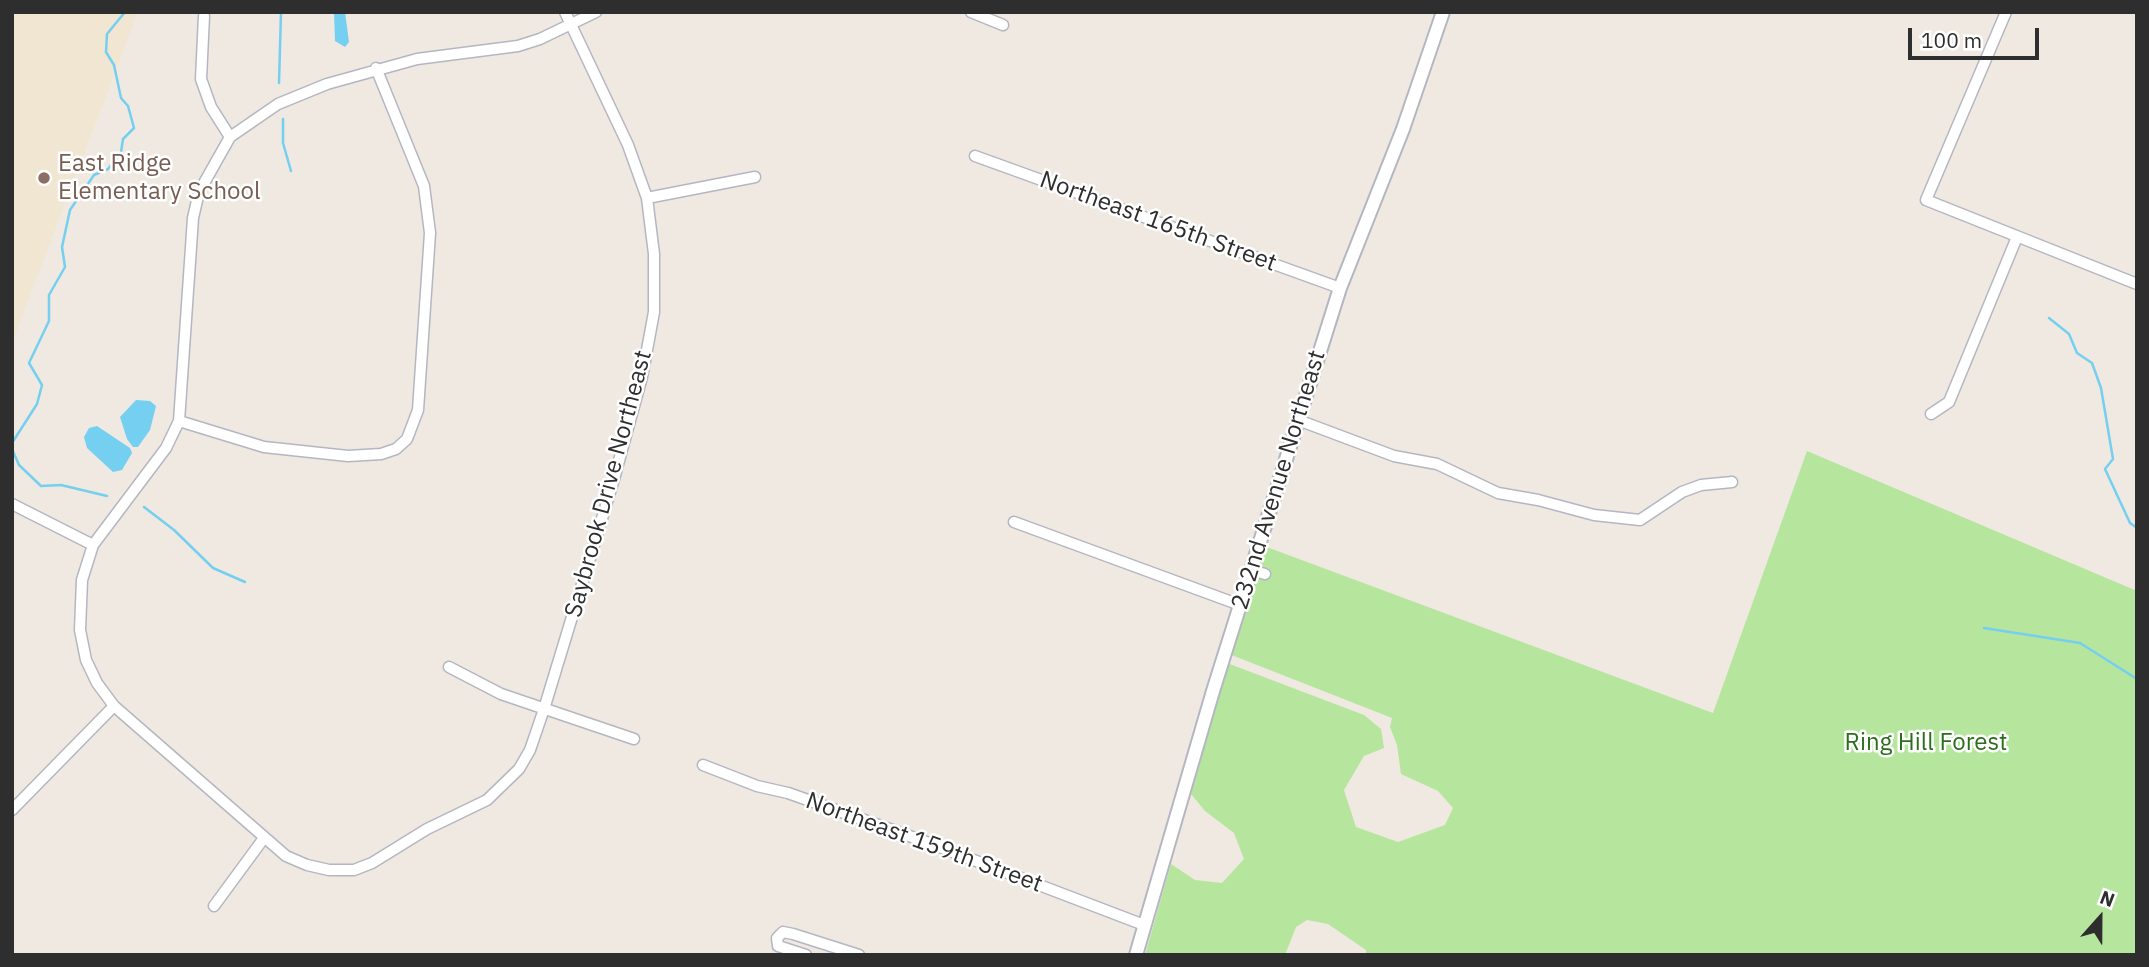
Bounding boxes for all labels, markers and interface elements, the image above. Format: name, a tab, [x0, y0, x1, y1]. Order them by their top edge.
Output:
scale bar	[1911, 14, 2042, 58]
text: 100 m	[1921, 26, 1982, 54]
place label: East Ridge Elementary School	[58, 150, 260, 206]
street label: Northeast 165th Street	[1036, 166, 1280, 278]
marker: East Ridge Elementary School	[36, 170, 52, 186]
street label: Saybrook Drive Northeast	[559, 347, 659, 621]
street label: 232nd Avenue Northeast	[1226, 347, 1332, 613]
park label: Ring Hill Forest	[1845, 729, 2007, 757]
street label: Northeast 159th Street	[802, 787, 1046, 899]
north arrow	[2065, 883, 2135, 953]
text: N	[2097, 885, 2118, 912]

